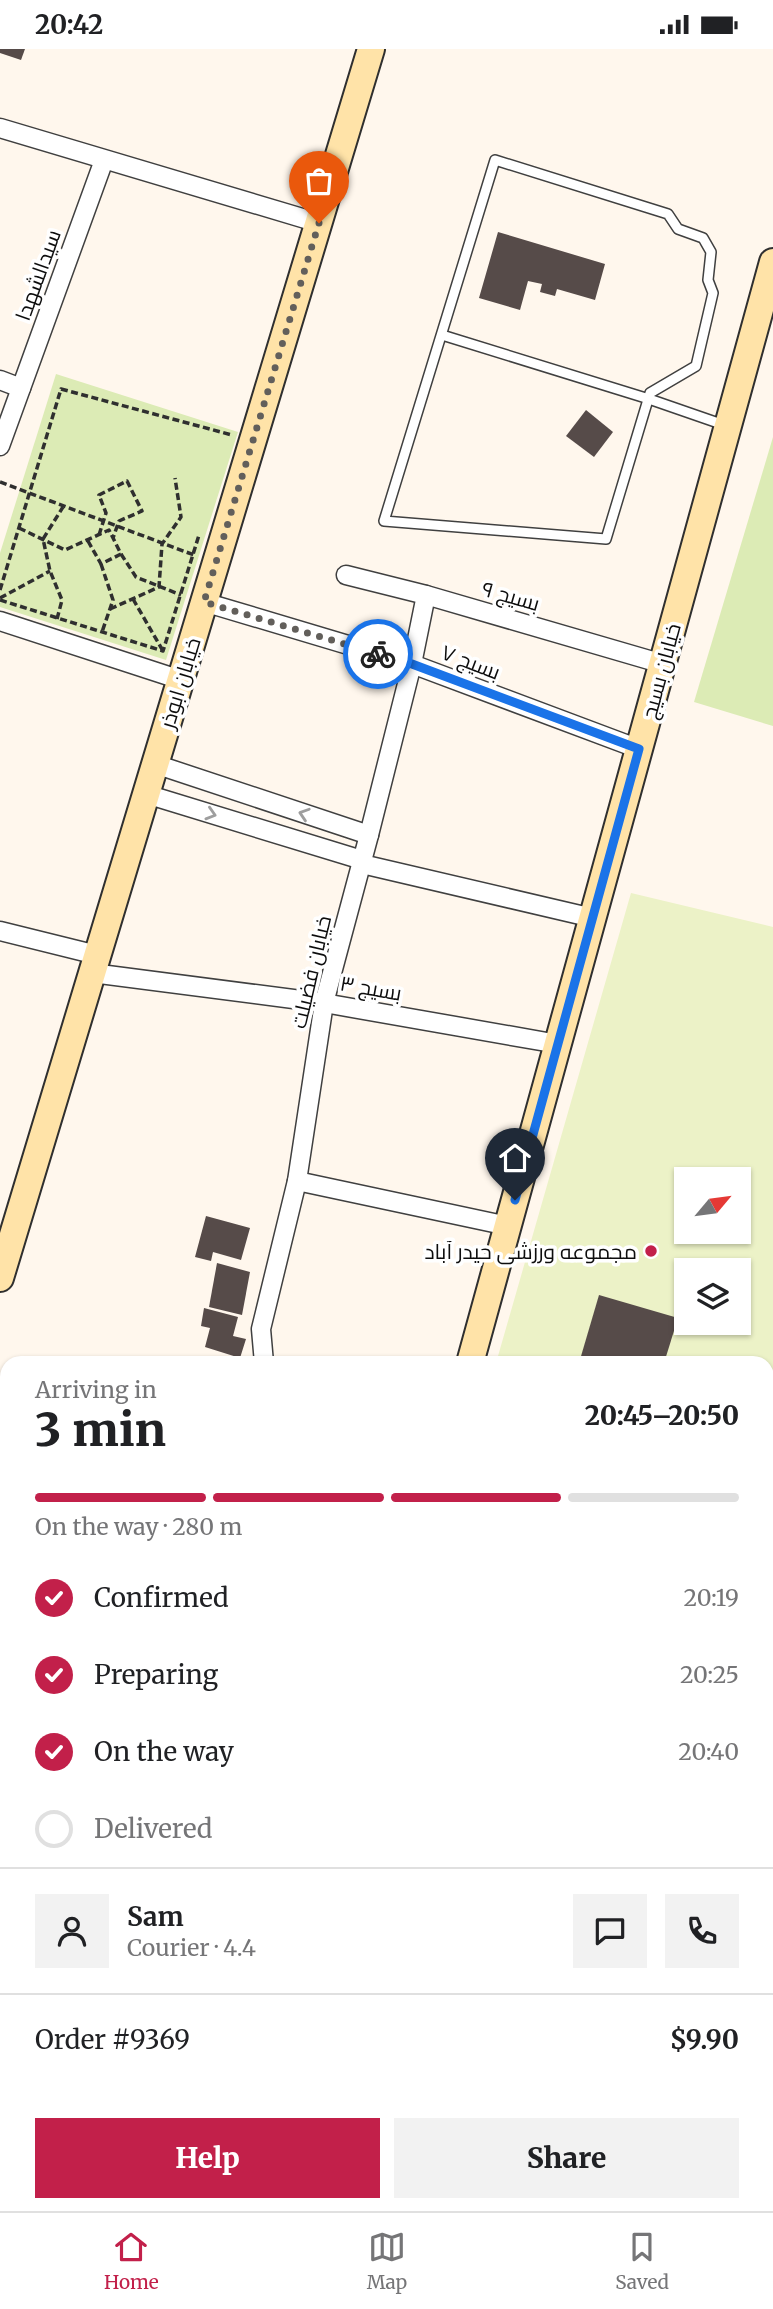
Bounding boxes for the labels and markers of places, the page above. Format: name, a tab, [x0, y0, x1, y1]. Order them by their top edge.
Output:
pin	[289, 151, 349, 223]
pin	[485, 1128, 545, 1200]
place label: مجموعه ورزشی حیدر آباد	[424, 1238, 637, 1265]
marker: مجموعه ورزشی حیدر آباد	[643, 1243, 659, 1259]

